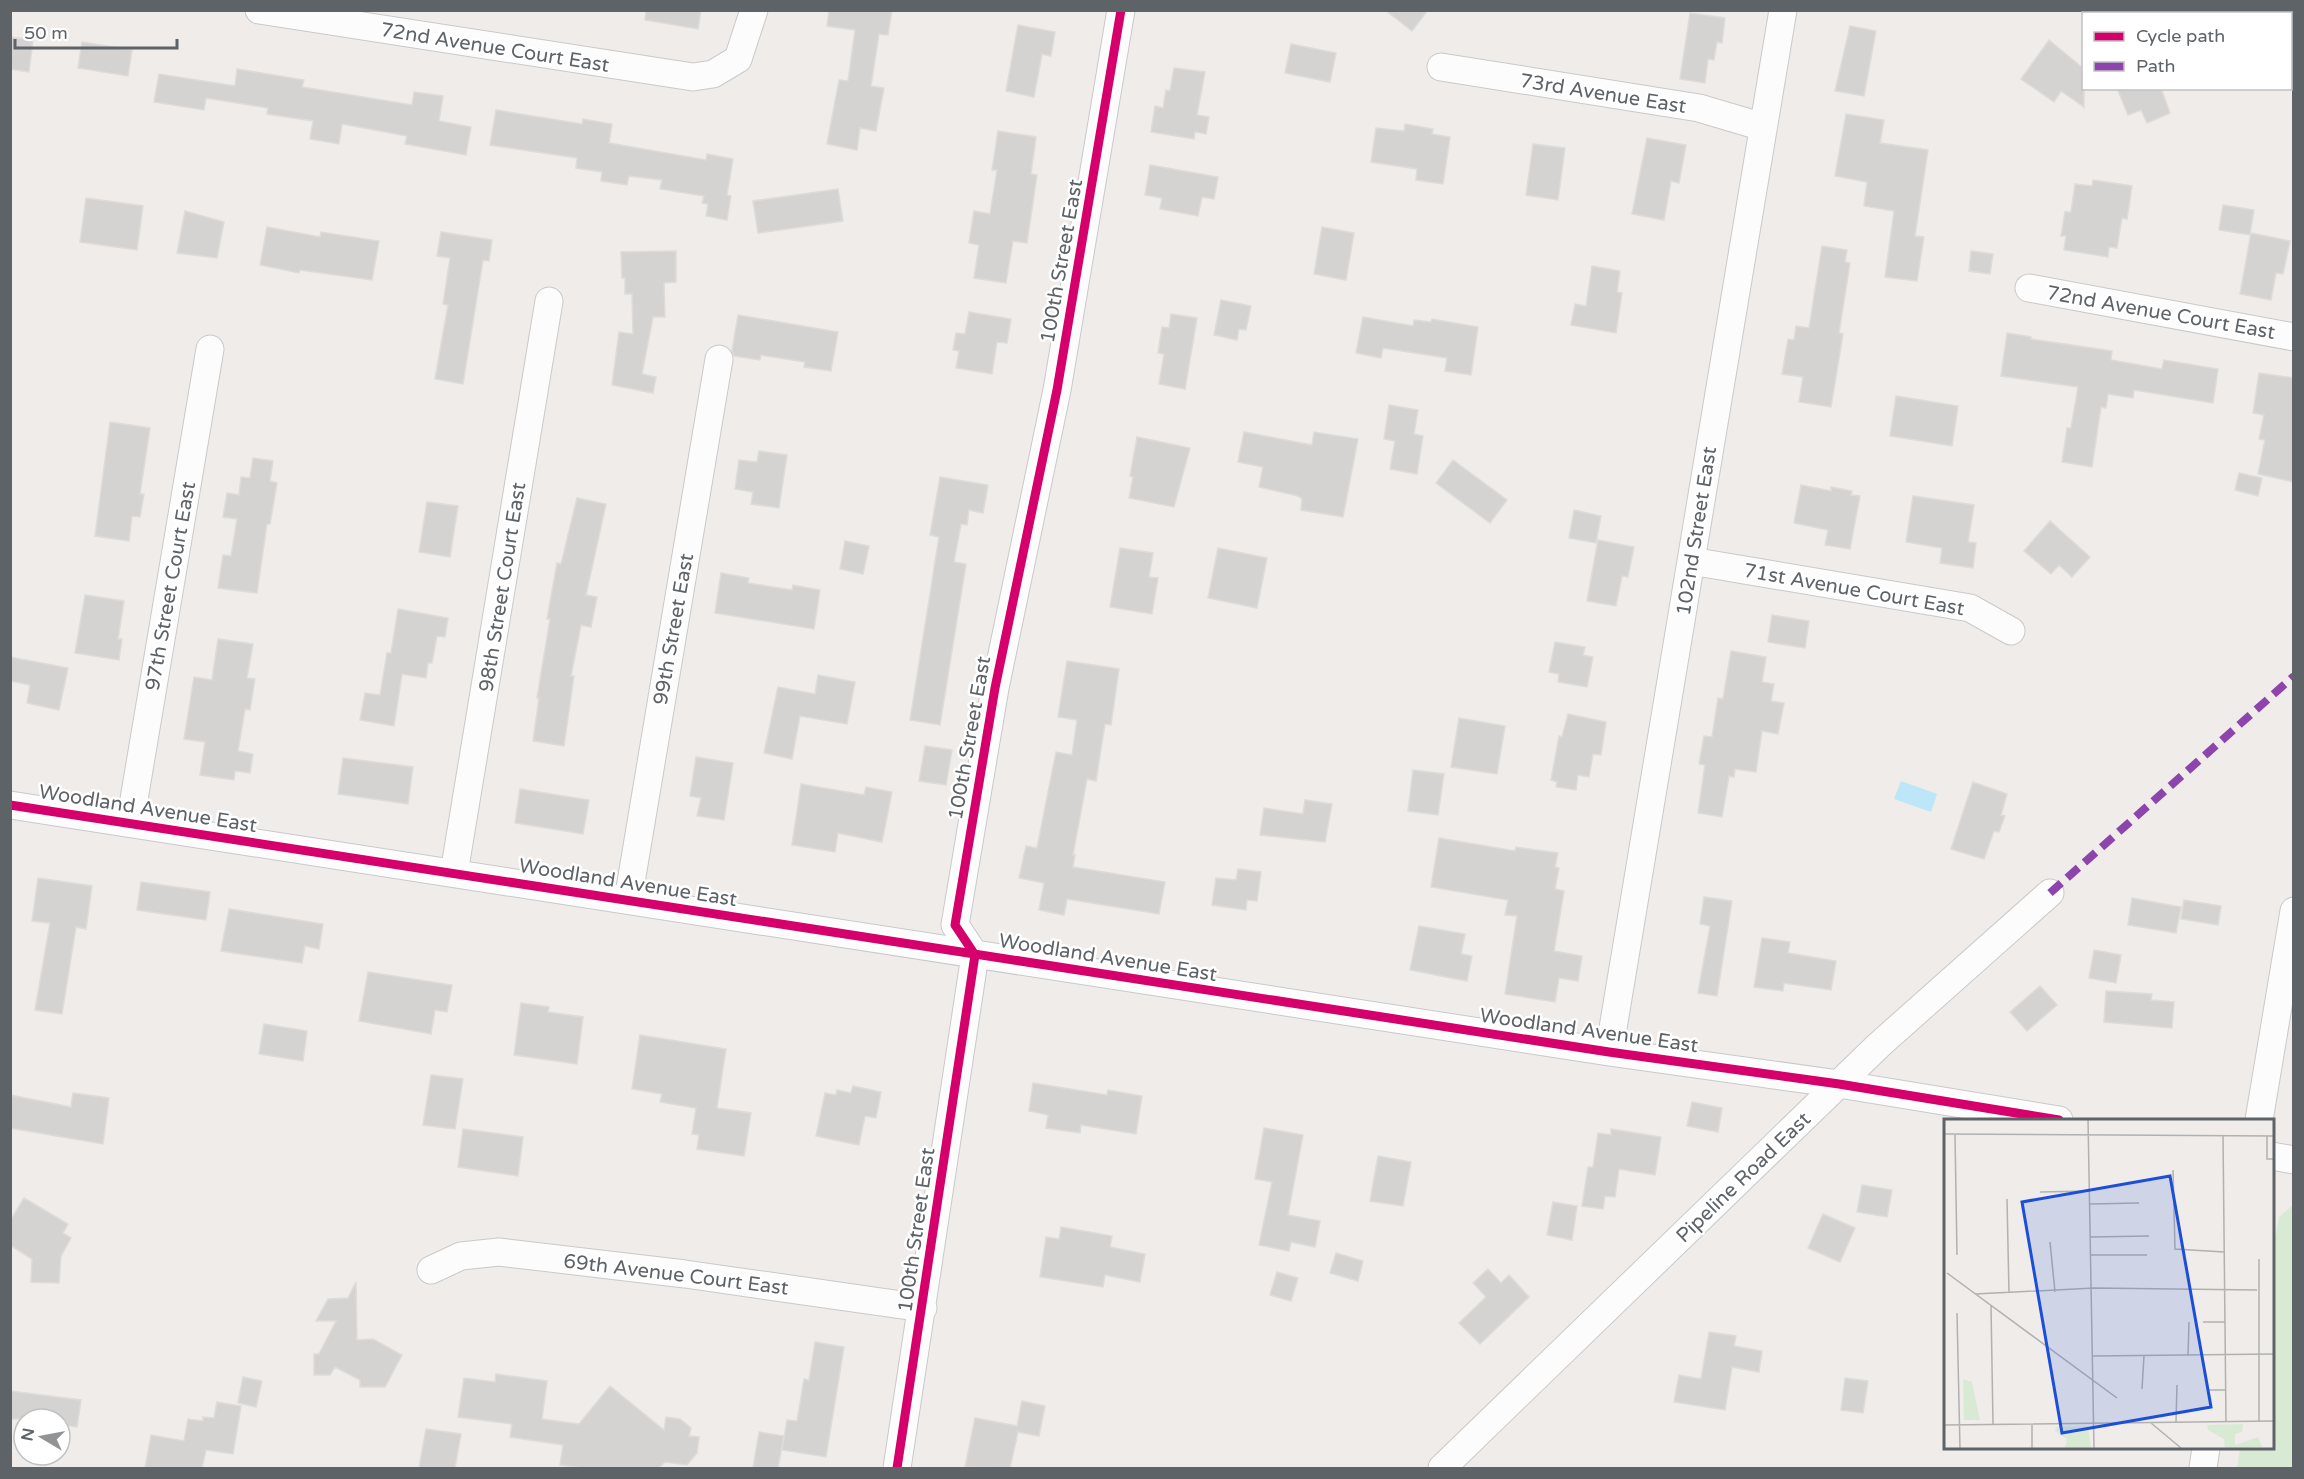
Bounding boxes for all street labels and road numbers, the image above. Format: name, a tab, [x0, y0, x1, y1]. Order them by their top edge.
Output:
street label: 72nd Avenue Court East	[379, 18, 611, 78]
street label: 73rd Avenue East	[1518, 69, 1688, 119]
street label: 100th Street East	[1036, 177, 1088, 345]
street label: 72nd Avenue Court East	[2045, 281, 2277, 345]
street label: 102nd Street East	[1672, 444, 1722, 618]
street label: 97th Street Court East	[141, 479, 201, 693]
street label: 98th Street Court East	[475, 480, 531, 694]
street label: 99th Street East	[649, 551, 699, 707]
street label: 71st Avenue Court East	[1742, 559, 1966, 621]
street label: 100th Street East	[944, 654, 996, 822]
street label: Woodland Avenue East	[37, 780, 259, 838]
street label: Woodland Avenue East	[517, 854, 739, 912]
street label: Woodland Avenue East	[997, 929, 1219, 987]
street label: Woodland Avenue East	[1478, 1004, 1700, 1058]
street label: Pipeline Road East	[1672, 1107, 1816, 1248]
street label: 100th Street East	[894, 1146, 940, 1314]
street label: 69th Avenue Court East	[562, 1249, 790, 1301]

